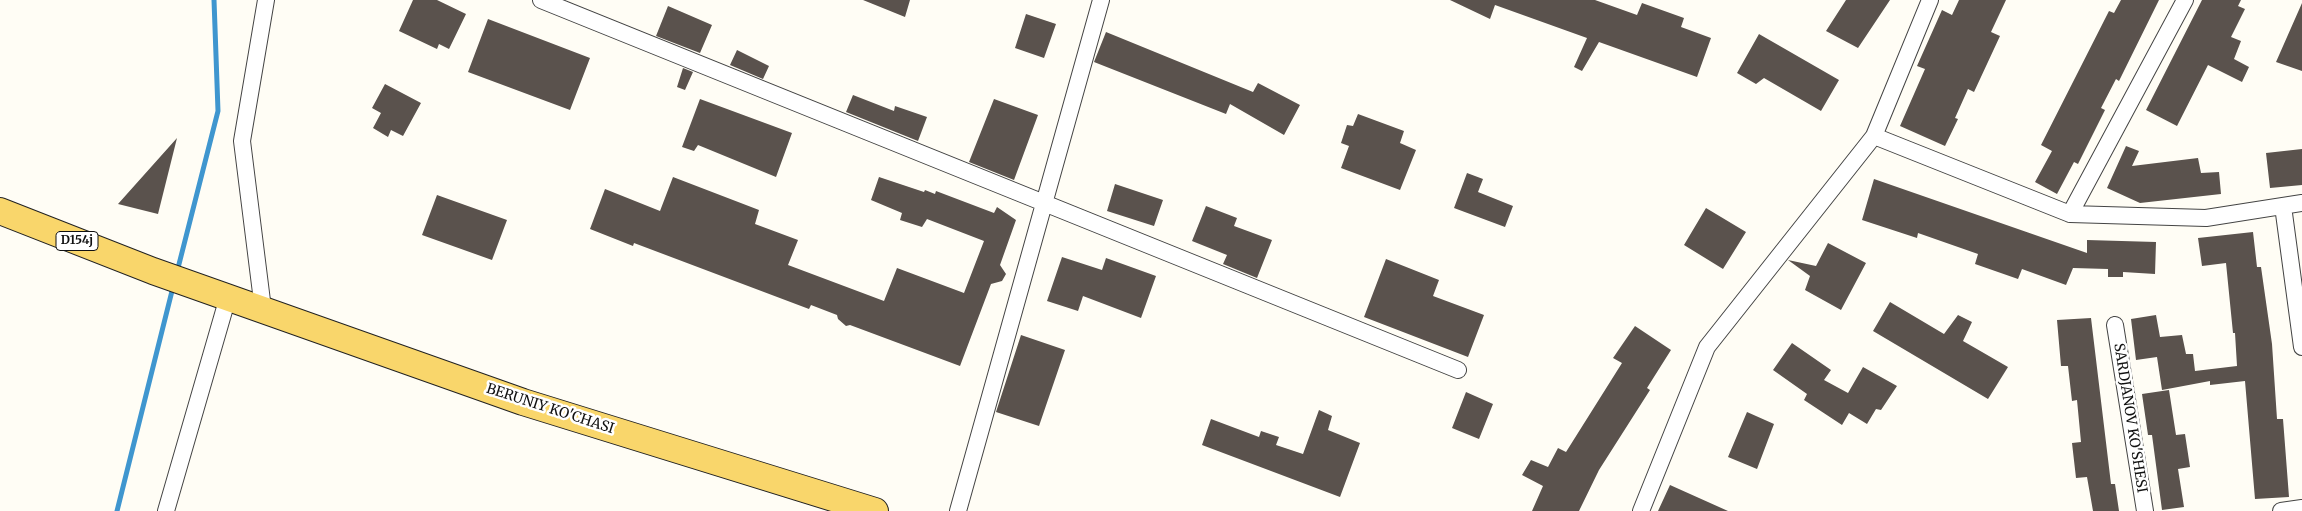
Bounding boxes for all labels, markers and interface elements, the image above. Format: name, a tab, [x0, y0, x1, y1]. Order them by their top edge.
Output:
road number: D154j	[56, 232, 98, 250]
street label: SARDJANOV KO'SHESI	[2110, 342, 2150, 494]
street label: BERUNIY KO'CHASI	[484, 380, 616, 438]

